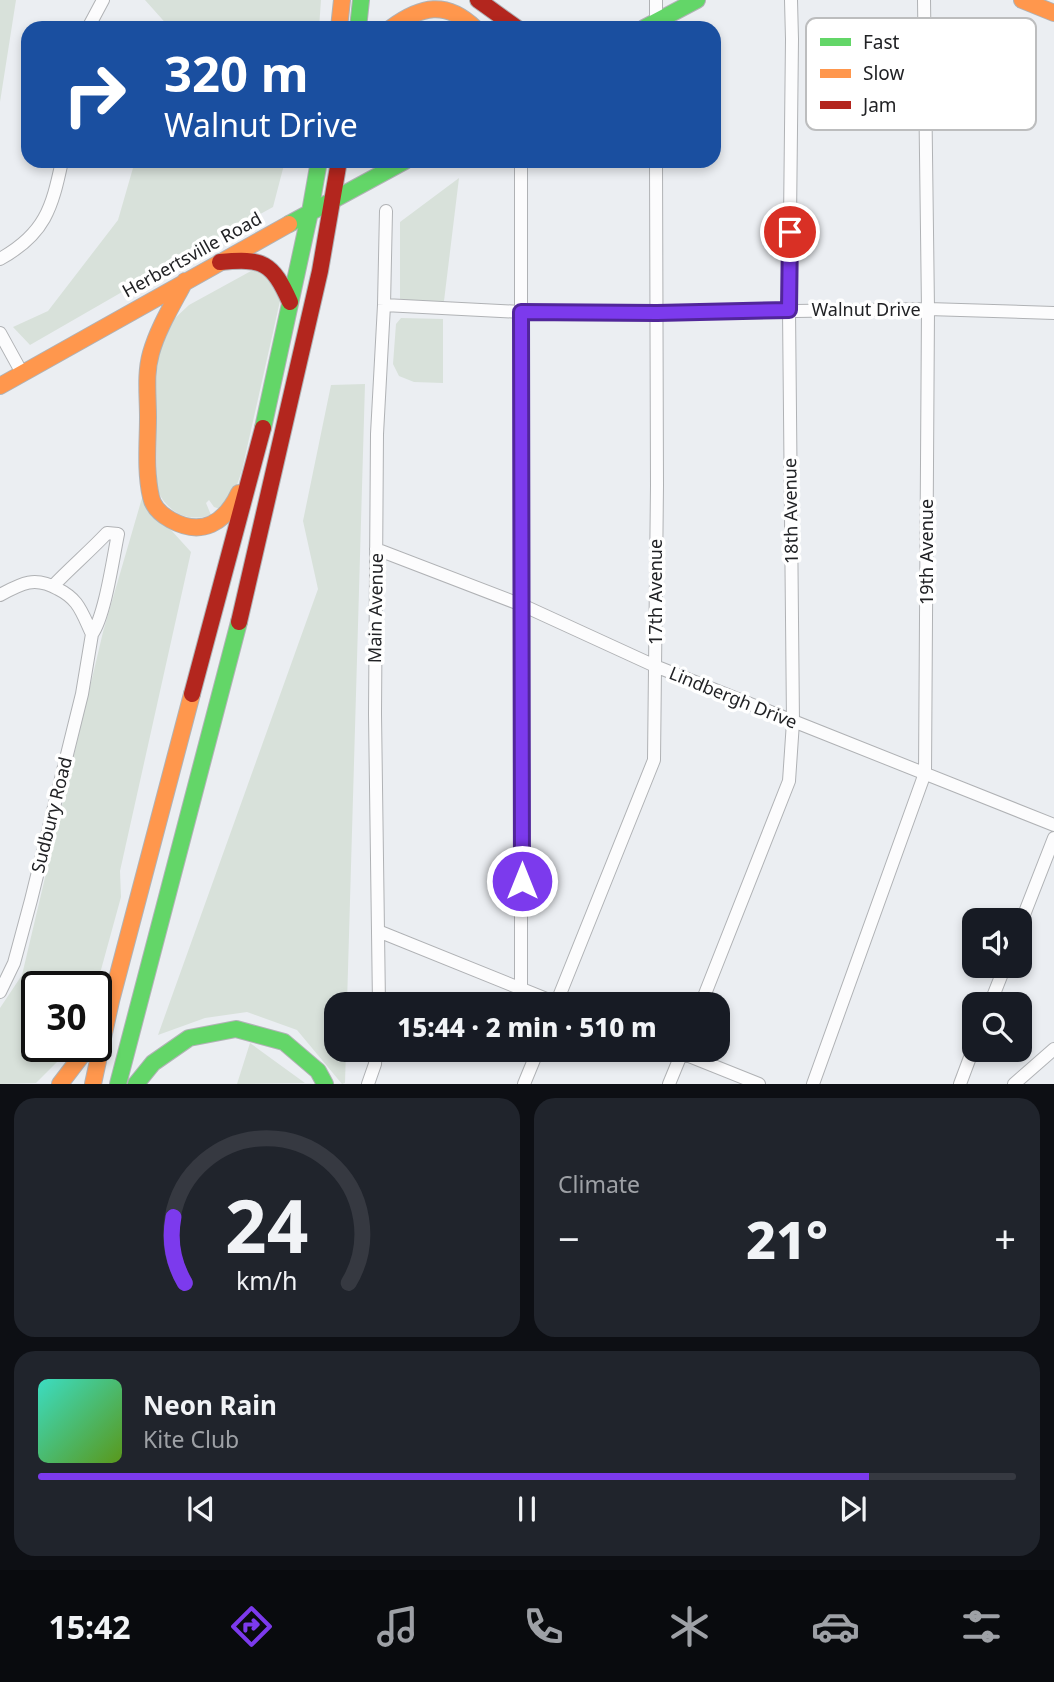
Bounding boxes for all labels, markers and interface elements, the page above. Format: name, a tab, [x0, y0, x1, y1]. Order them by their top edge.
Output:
legend	[806, 18, 1036, 130]
text: Fast	[863, 29, 900, 55]
text: 320 m	[164, 40, 309, 106]
icon: right	[49, 49, 140, 140]
text: Slow	[863, 60, 904, 86]
text: Jam	[861, 92, 897, 118]
text: Walnut Drive	[164, 103, 358, 146]
pin	[760, 202, 820, 262]
street label: Herbertsville Road	[118, 206, 265, 302]
icon: arrive	[771, 213, 809, 251]
street label: Walnut Drive	[811, 297, 921, 321]
street label: 18th Avenue	[777, 458, 803, 564]
street label: 19th Avenue	[914, 499, 938, 605]
street label: 17th Avenue	[643, 539, 667, 645]
street label: Main Avenue	[362, 553, 388, 663]
street label: Lindbergh Drive	[666, 660, 801, 734]
street label: Sudbury Road	[25, 754, 77, 875]
position arrow	[485, 844, 559, 918]
map controls	[962, 908, 1032, 1062]
button: sound	[962, 908, 1032, 978]
speed limit sign: 30	[21, 971, 112, 1062]
button: search	[962, 992, 1032, 1062]
text: 15:44 · 2 min · 510 m	[397, 1009, 657, 1045]
text: Climate	[558, 1168, 640, 1200]
text: 24	[225, 1176, 309, 1275]
text: 21°	[746, 1203, 828, 1274]
text: −	[558, 1212, 580, 1264]
text: +	[994, 1212, 1016, 1264]
text: km/h	[236, 1263, 298, 1297]
text: Neon Rain	[143, 1387, 277, 1423]
text: Kite Club	[143, 1423, 239, 1455]
icon: previous	[182, 1490, 220, 1528]
icon: pause	[508, 1490, 546, 1528]
icon: next	[834, 1490, 872, 1528]
icon: directions	[227, 1602, 276, 1651]
icon: music	[373, 1602, 422, 1651]
icon: phone	[519, 1602, 568, 1651]
icon: climate	[665, 1602, 714, 1651]
icon: car	[811, 1602, 860, 1651]
icon: filters	[957, 1602, 1006, 1651]
text: 15:42	[48, 1605, 131, 1648]

